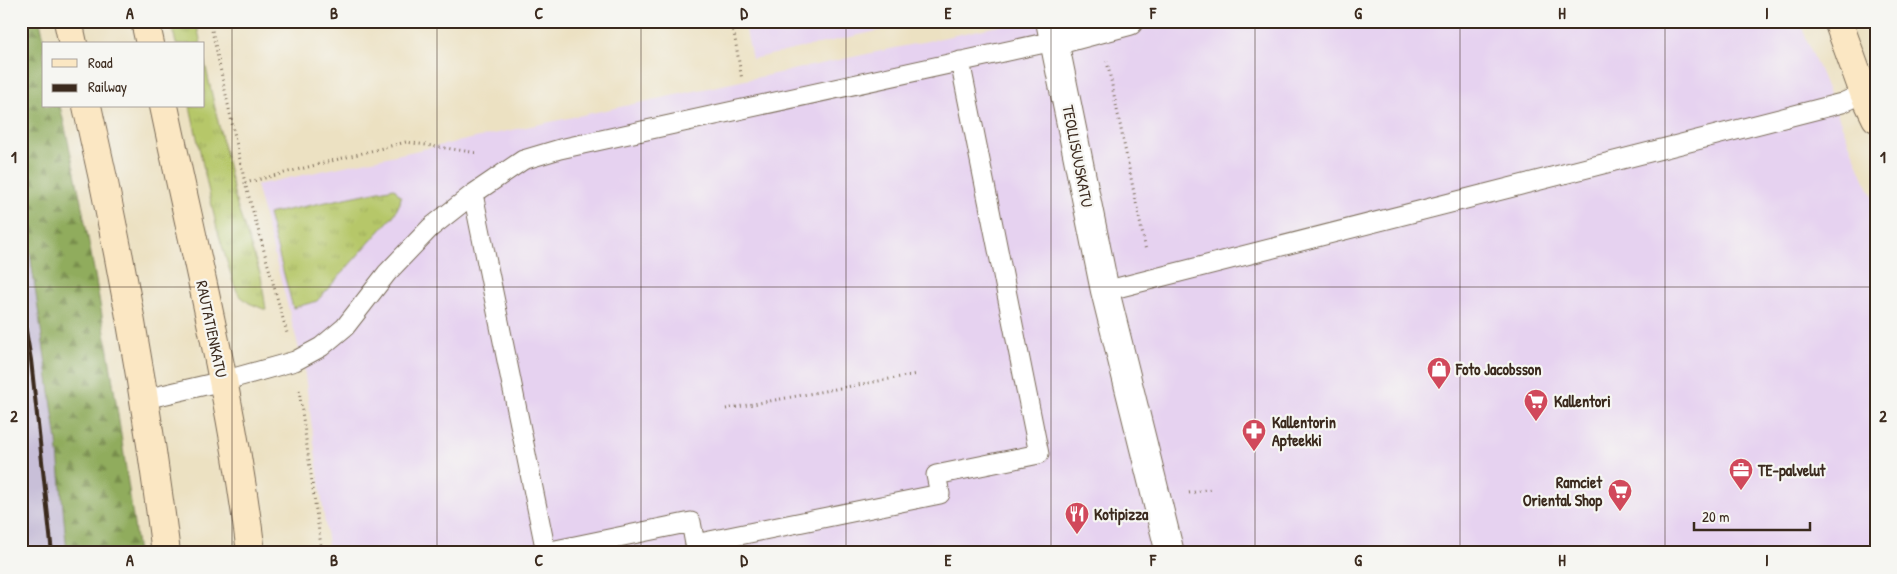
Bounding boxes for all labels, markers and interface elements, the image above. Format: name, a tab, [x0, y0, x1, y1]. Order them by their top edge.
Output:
text: A	[126, 2, 134, 24]
text: B	[330, 2, 338, 24]
text: C	[535, 2, 544, 24]
text: D	[740, 2, 748, 24]
text: E	[944, 2, 952, 24]
text: F	[1149, 2, 1157, 24]
text: G	[1354, 2, 1362, 24]
text: H	[1558, 2, 1566, 24]
text: I	[1765, 2, 1769, 24]
legend	[42, 42, 205, 108]
text: Road	[88, 52, 113, 73]
text: Railway	[88, 76, 127, 97]
street label: TEOLLISUUSKATU	[1057, 103, 1099, 209]
text: 1	[11, 146, 17, 168]
text: 1	[1880, 146, 1886, 168]
street label: RAUTATIENKATU	[191, 279, 233, 380]
shop icon: Foto Jacobsson	[1426, 356, 1452, 390]
place label: Foto Jacobsson	[1455, 358, 1542, 380]
supermarket icon: Kallentori	[1523, 388, 1549, 422]
place label: Kallentori	[1554, 390, 1611, 412]
text: 2	[10, 405, 18, 427]
text: 2	[1879, 405, 1887, 427]
place label: Kallentorin Apteekki	[1272, 411, 1336, 452]
pharmacy icon: Kallentorin Apteekki	[1241, 418, 1267, 452]
office icon: TE-palvelut	[1728, 457, 1754, 491]
place label: TE-palvelut	[1757, 459, 1826, 482]
place label: Ramciet Oriental Shop	[1523, 471, 1602, 512]
supermarket icon: Ramciet Oriental Shop	[1607, 478, 1633, 512]
scale bar	[1694, 499, 1811, 531]
restaurant icon: Kotipizza	[1064, 501, 1090, 535]
place label: Kotipizza	[1094, 503, 1149, 526]
text: 20 m	[1702, 506, 1729, 527]
text: A	[126, 549, 134, 571]
text: B	[330, 549, 338, 571]
text: C	[535, 549, 544, 571]
text: D	[740, 549, 748, 571]
text: E	[944, 549, 952, 571]
text: F	[1149, 549, 1157, 571]
text: G	[1354, 549, 1362, 571]
text: H	[1558, 549, 1566, 571]
text: I	[1765, 549, 1769, 571]

